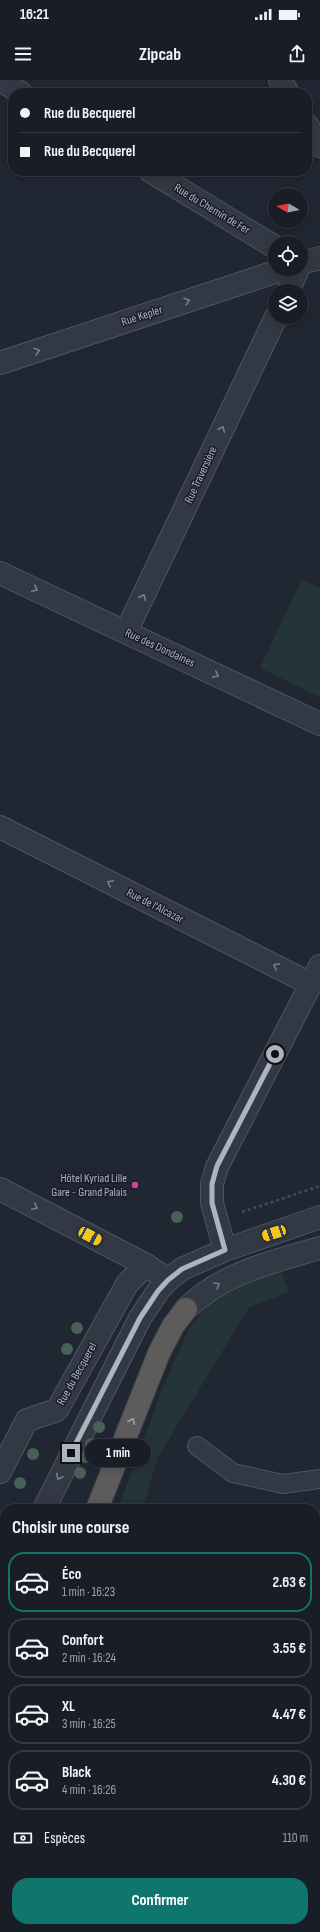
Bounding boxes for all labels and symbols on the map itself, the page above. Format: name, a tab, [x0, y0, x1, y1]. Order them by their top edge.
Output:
street label: Rue du Chemin de Fer	[171, 180, 253, 238]
north arrow	[268, 188, 308, 228]
one-way arrow	[183, 298, 190, 306]
street label: Rue Kepler	[119, 302, 165, 330]
one-way arrow	[33, 347, 40, 356]
one-way arrow	[217, 426, 225, 433]
street label: Rue Traversière	[181, 444, 221, 506]
one-way arrow	[31, 584, 39, 592]
one-way arrow	[138, 594, 146, 601]
street label: Rue des Dondaines	[123, 625, 197, 671]
one-way arrow	[212, 670, 219, 678]
one-way arrow	[107, 880, 114, 888]
street label: Rue de l'Alcazar	[124, 885, 187, 927]
one-way arrow	[273, 963, 281, 971]
route start	[266, 1045, 284, 1063]
place label: Hôtel Kyriad Lille Gare - Grand Palais	[51, 1171, 127, 1200]
marker: Hôtel Kyriad Lille Gare - Grand Palais	[130, 1180, 140, 1190]
one-way arrow	[30, 1202, 38, 1210]
car	[261, 1224, 287, 1242]
car	[77, 1225, 103, 1247]
one-way arrow	[213, 1282, 220, 1289]
street label: Rue du Becquerel	[54, 1340, 100, 1408]
one-way arrow	[127, 1417, 135, 1424]
callout: 1 min	[85, 1439, 151, 1467]
route end	[62, 1444, 80, 1462]
one-way arrow	[57, 1473, 64, 1481]

